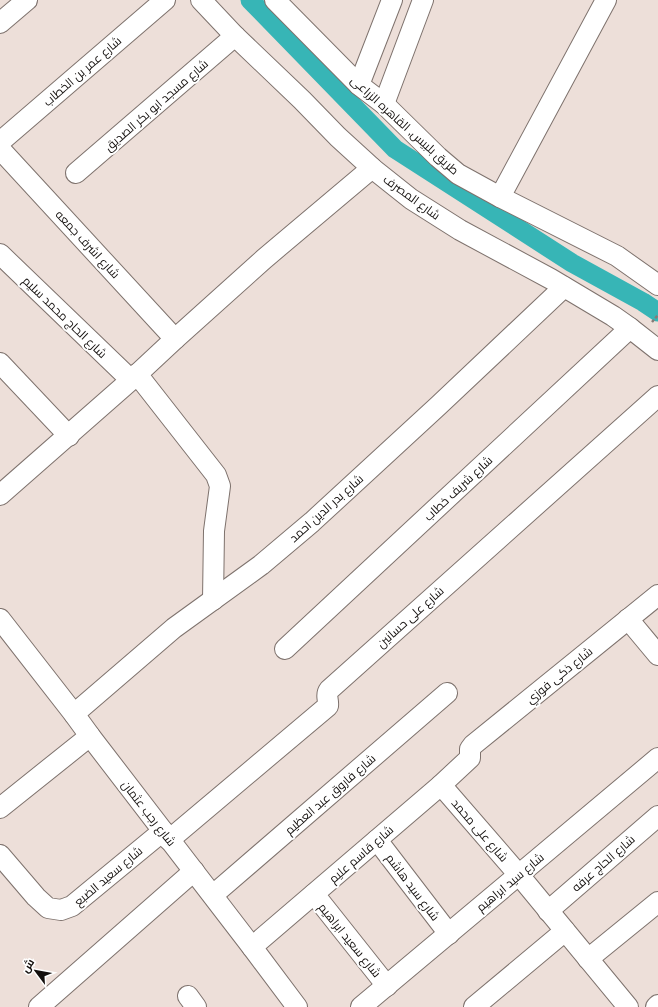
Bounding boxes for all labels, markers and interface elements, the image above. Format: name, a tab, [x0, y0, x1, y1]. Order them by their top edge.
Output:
street label: شارع عمر بن الخطاب	[40, 33, 125, 110]
street label: شارع مسجد ابو بكر الصديق	[101, 56, 212, 155]
street label: طريق بلبيس, القاهره الزراعى	[348, 72, 462, 178]
street label: شارع المصرف	[380, 171, 443, 224]
street label: شارع اشرف جمعه	[52, 207, 123, 282]
street label: شارع الحاج محمد سليم	[19, 273, 110, 362]
street label: شارع شريف خطاب	[421, 452, 496, 524]
street label: شارع بدر الدين احمد	[286, 471, 367, 546]
street label: شارع على حسانين	[373, 583, 447, 652]
street label: شارع ذكى فوزي	[523, 643, 597, 709]
street label: شارع فاروق عبد العظيم	[282, 751, 379, 838]
street label: شارع رجب عثمان	[118, 777, 179, 850]
street label: شارع على محمد	[448, 795, 512, 865]
street label: شارع قاسم عليم	[326, 822, 397, 887]
street label: شارع الحاج عرفه	[568, 831, 638, 895]
street label: شارع سعيد الضبع	[71, 843, 146, 910]
street label: شارع سيد ابراهيم	[473, 849, 548, 915]
street label: شارع سيد هاشم	[382, 850, 443, 924]
street label: شارع سعيد ابراهيم	[315, 900, 385, 981]
north arrow	[16, 951, 56, 991]
text: ش	[18, 956, 37, 975]

